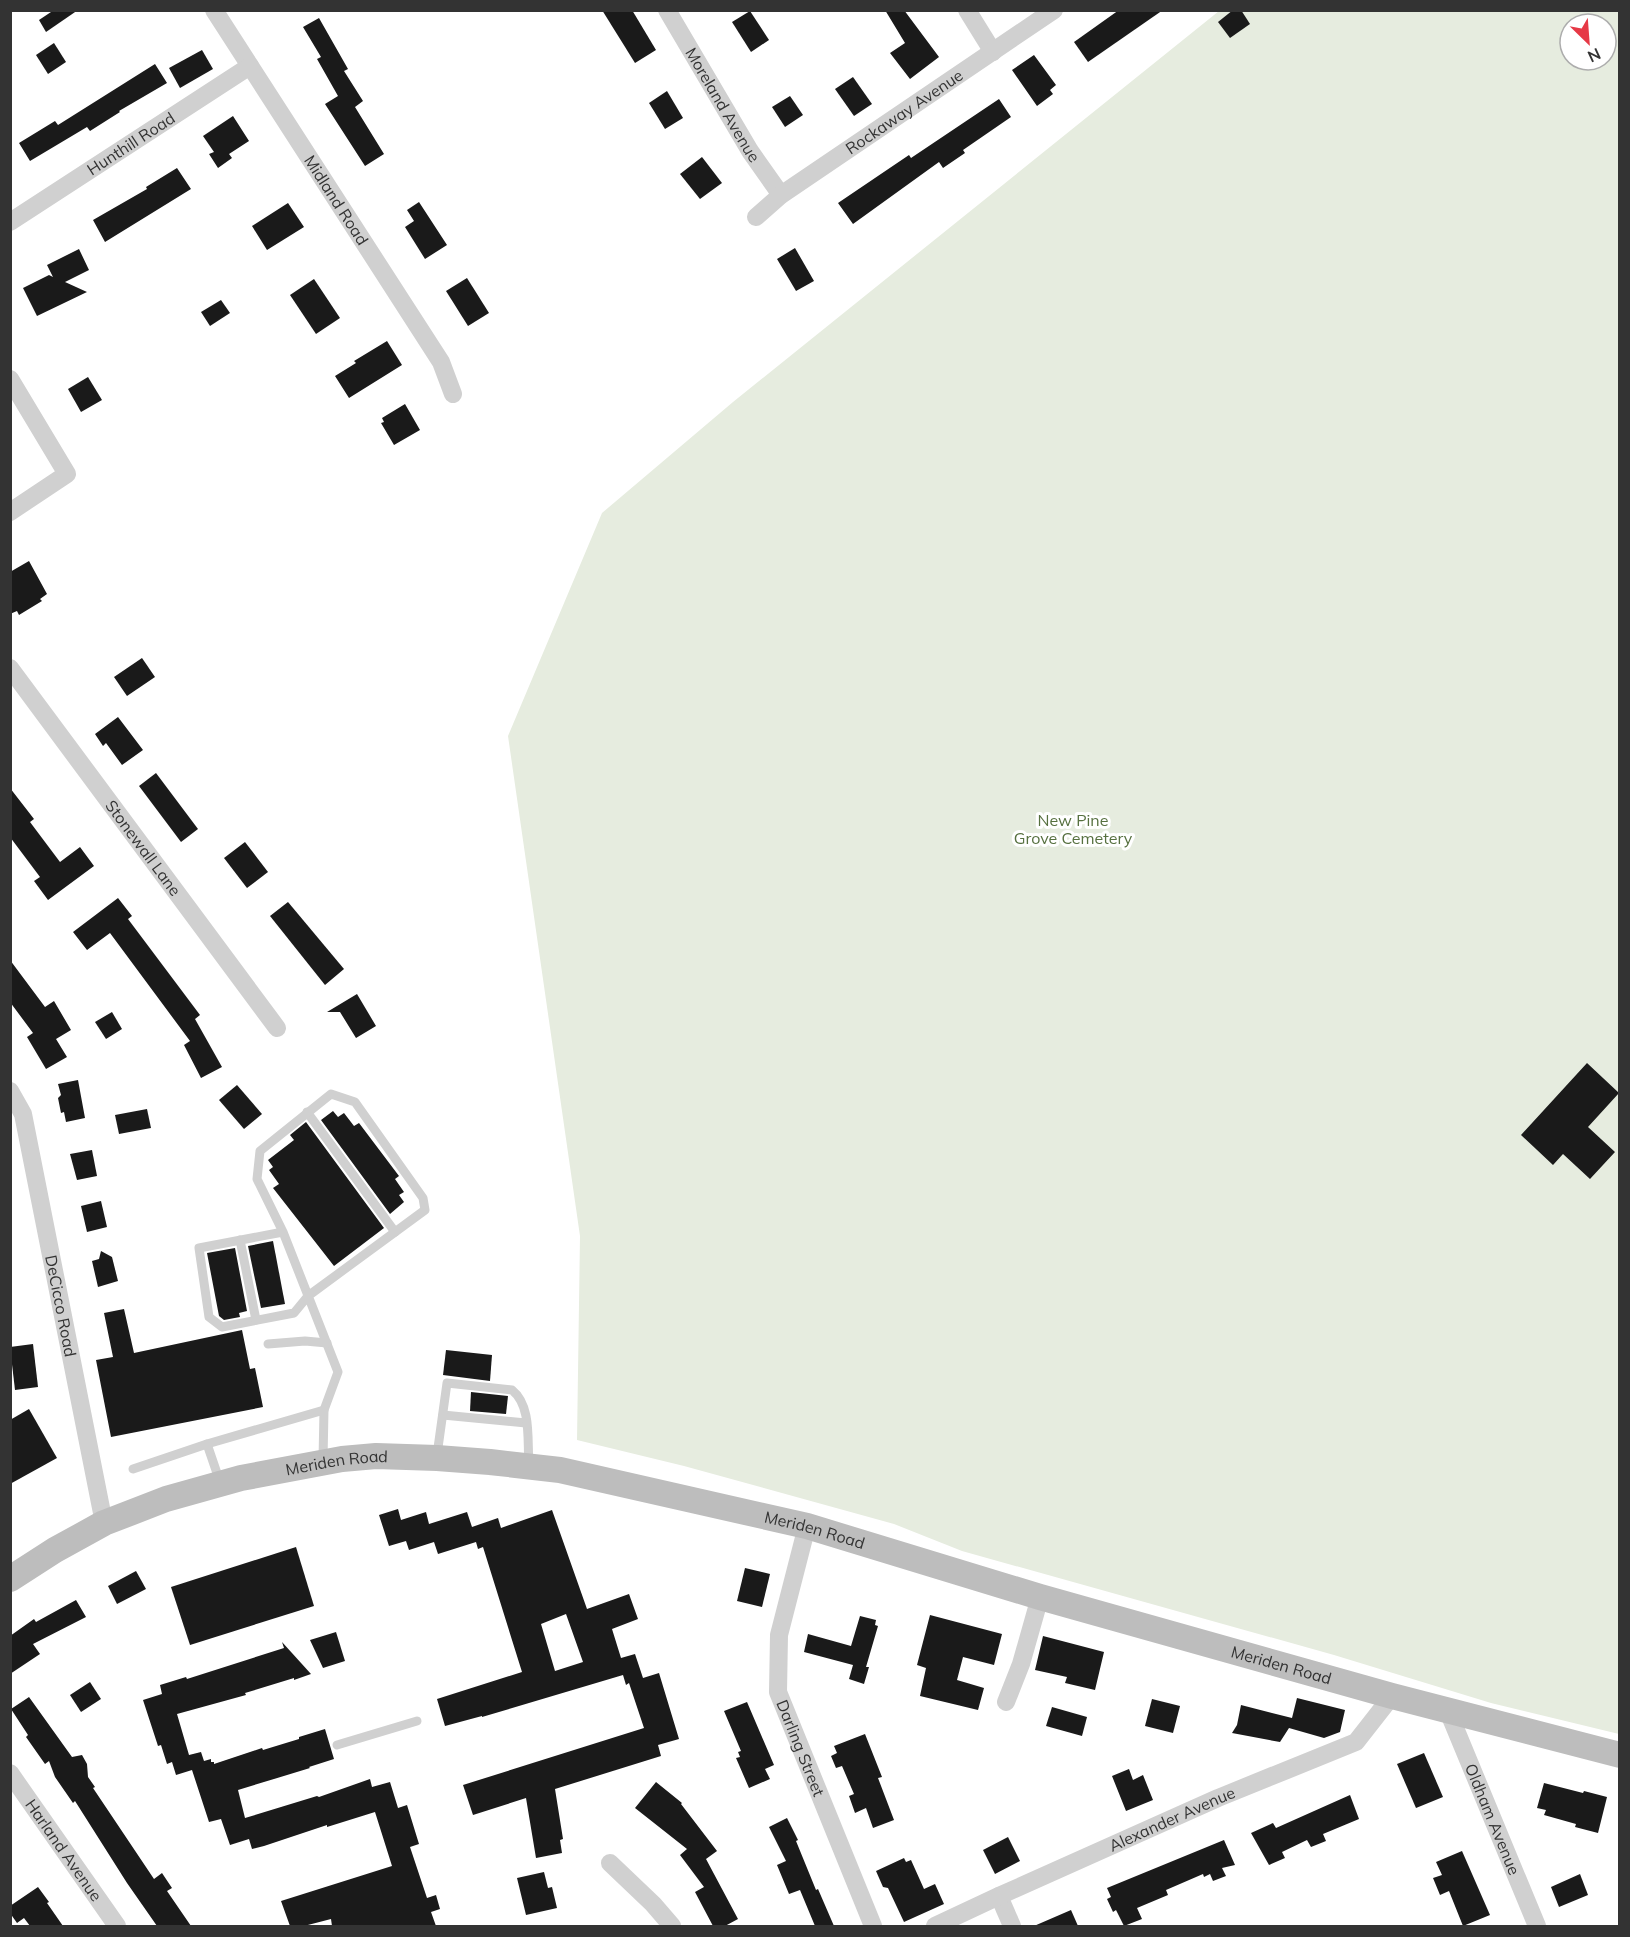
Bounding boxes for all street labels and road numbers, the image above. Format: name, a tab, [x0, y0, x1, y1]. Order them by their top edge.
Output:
street label: Moreland Avenue	[681, 44, 765, 166]
street label: Rockaway Avenue	[842, 65, 967, 158]
street label: Hunthill Road	[83, 108, 178, 179]
street label: Midland Road	[300, 151, 373, 249]
street label: Stonewall Lane	[101, 796, 186, 900]
street label: DeCicco Road	[41, 1253, 81, 1359]
street label: Meriden Road	[284, 1446, 388, 1479]
street label: Meriden Road	[763, 1507, 867, 1553]
street label: Meriden Road	[1229, 1641, 1334, 1688]
street label: Darling Street	[772, 1697, 829, 1800]
street label: Oldham Avenue	[1461, 1760, 1525, 1878]
street label: Alexander Avenue	[1106, 1782, 1238, 1856]
street label: Harland Avenue	[21, 1795, 106, 1905]

